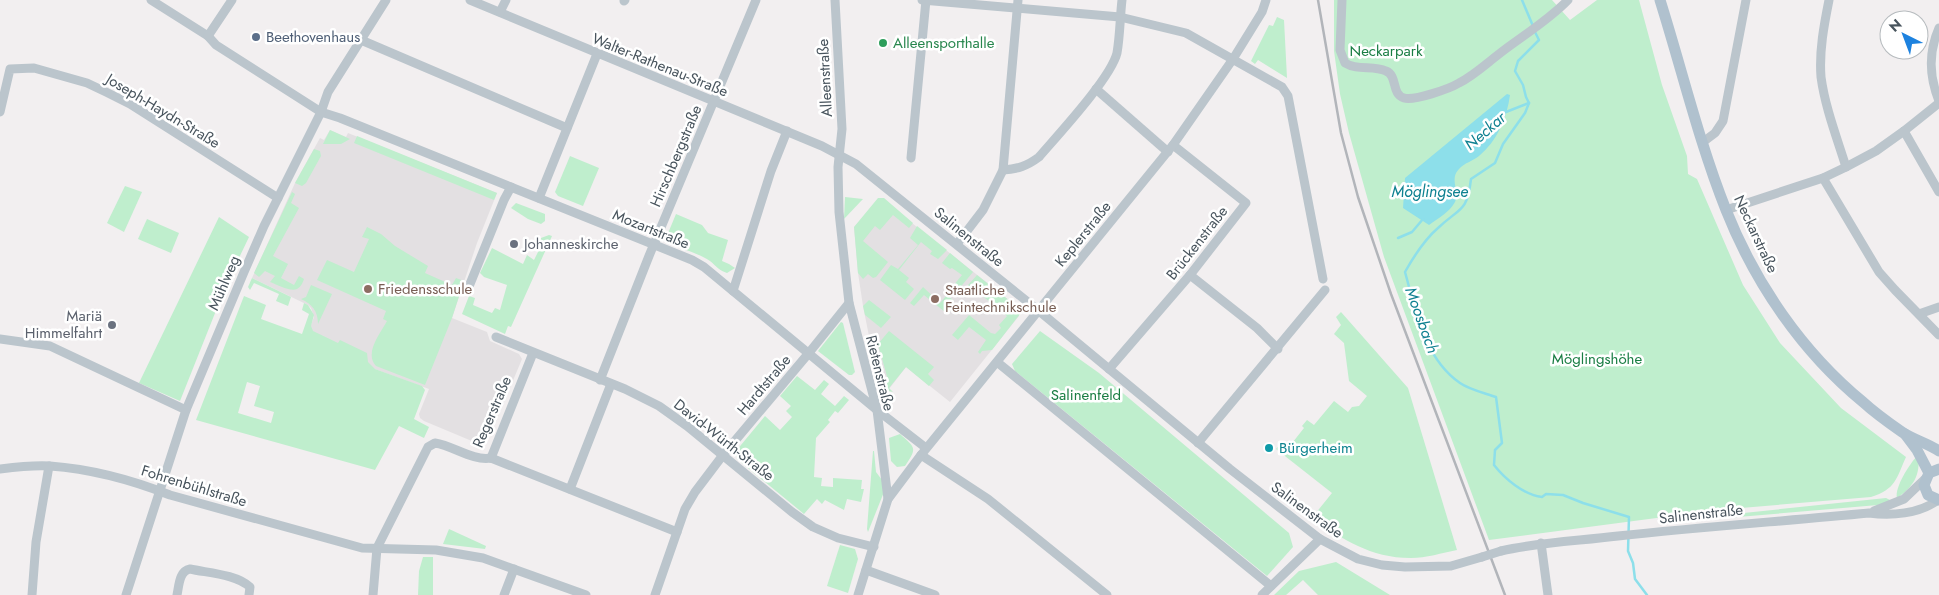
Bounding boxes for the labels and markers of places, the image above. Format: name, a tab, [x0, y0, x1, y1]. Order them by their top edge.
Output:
place label: Beethovenhaus	[266, 26, 360, 48]
marker: Beethovenhaus	[250, 31, 262, 43]
place label: Alleensporthalle	[893, 32, 995, 54]
marker: Alleensporthalle	[877, 37, 889, 49]
place label: Johanneskirche	[522, 233, 619, 255]
marker: Johanneskirche	[508, 238, 520, 250]
place label: Friedensschule	[378, 278, 473, 300]
place label: Staatliche Feintechnikschule	[945, 279, 1057, 318]
marker: Friedensschule	[362, 283, 374, 295]
marker: Staatliche Feintechnikschule	[929, 293, 941, 305]
place label: Mariä Himmelfahrt	[25, 305, 102, 344]
marker: Mariä Himmelfahrt	[106, 319, 118, 331]
place label: Bürgerheim	[1279, 437, 1353, 459]
marker: Bürgerheim	[1263, 442, 1275, 454]

